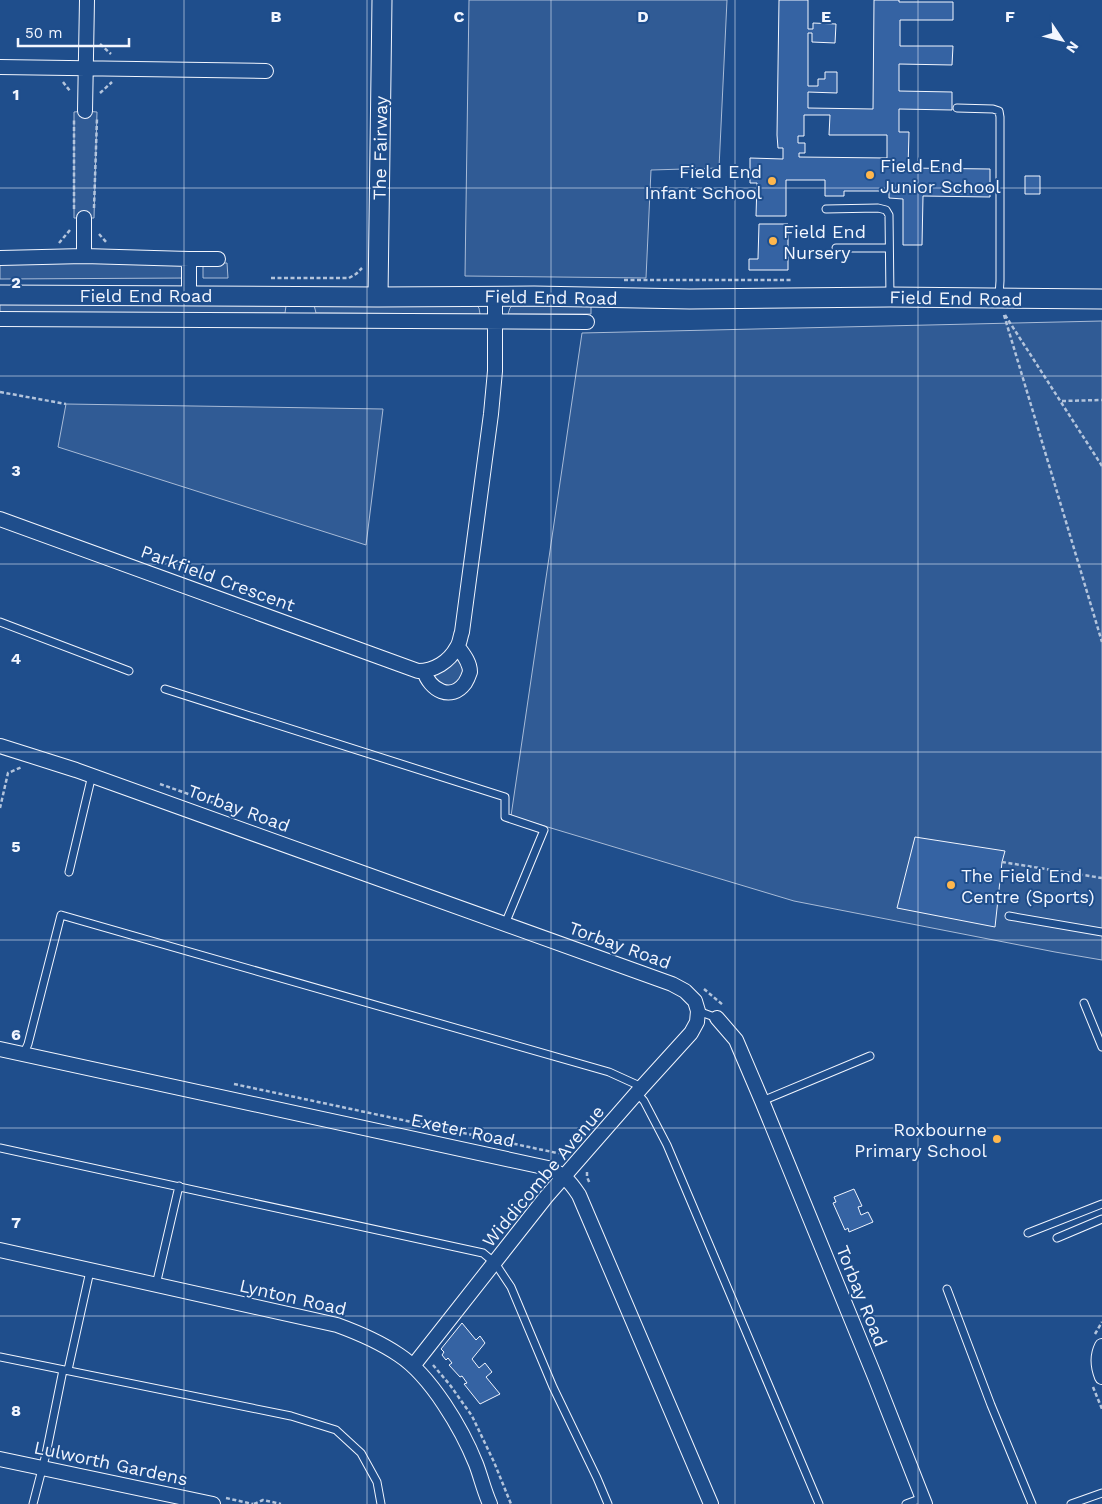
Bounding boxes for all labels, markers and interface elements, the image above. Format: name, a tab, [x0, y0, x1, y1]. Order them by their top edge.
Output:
text: B	[271, 7, 282, 26]
text: C	[454, 7, 465, 26]
text: D	[637, 7, 649, 26]
text: E	[821, 7, 831, 26]
text: F	[1005, 7, 1015, 26]
scale bar	[18, 15, 129, 47]
north arrow	[1037, 15, 1087, 65]
text: 50 m	[25, 24, 62, 42]
text: N	[1063, 39, 1082, 56]
text: 1	[13, 85, 19, 104]
street label: The Fairway	[369, 95, 391, 200]
place label: Field End Junior School	[880, 155, 1001, 197]
place label: Field End Infant School	[644, 161, 762, 203]
marker: Field End Junior School	[864, 169, 876, 181]
marker: Field End Infant School	[766, 175, 778, 187]
place label: Field End Nursery	[783, 221, 866, 263]
marker: Field End Nursery	[767, 235, 779, 247]
text: 2	[11, 273, 21, 292]
street label: Field End Road	[79, 285, 213, 306]
street label: Field End Road	[484, 285, 618, 309]
street label: Field End Road	[889, 286, 1023, 310]
text: 3	[11, 461, 21, 480]
street label: Parkfield Crescent	[138, 540, 298, 616]
text: 4	[11, 649, 21, 668]
street label: Torbay Road	[185, 780, 293, 836]
text: 5	[11, 837, 21, 856]
place label: The Field End Centre (Sports)	[961, 865, 1095, 907]
marker: The Field End Centre (Sports)	[945, 879, 957, 891]
street label: Torbay Road	[566, 917, 674, 973]
text: 6	[11, 1025, 21, 1044]
street label: Widdicombe Avenue	[478, 1101, 608, 1251]
street label: Exeter Road	[409, 1109, 517, 1151]
place label: Roxbourne Primary School	[854, 1119, 987, 1161]
marker: Roxbourne Primary School	[991, 1133, 1003, 1145]
text: 7	[11, 1213, 21, 1232]
street label: Torbay Road	[832, 1243, 892, 1349]
street label: Lynton Road	[238, 1275, 348, 1319]
text: 8	[11, 1401, 21, 1420]
street label: Lulworth Gardens	[32, 1436, 190, 1490]

